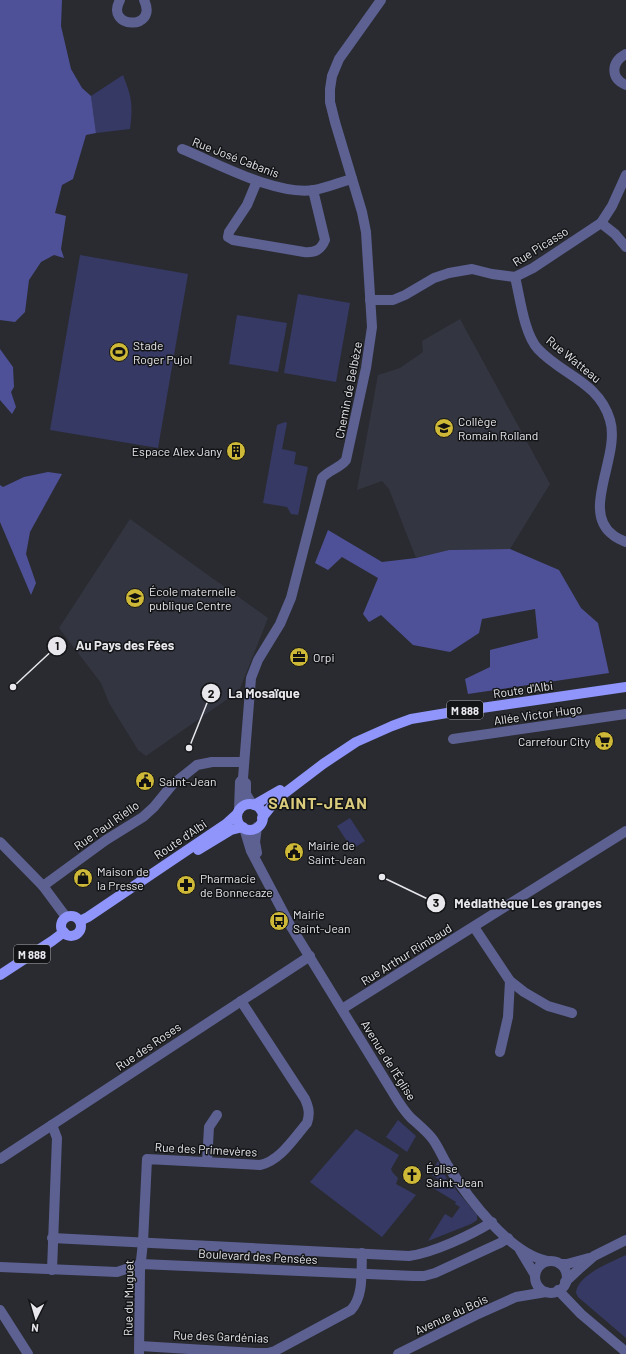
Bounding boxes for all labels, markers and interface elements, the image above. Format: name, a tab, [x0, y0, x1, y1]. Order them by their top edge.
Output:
street label: Rue José Cabanis	[191, 134, 282, 180]
street label: Rue Picasso	[510, 223, 570, 269]
street label: Rue Watteau	[544, 333, 604, 385]
place label: Stade Roger Pujol	[133, 338, 192, 366]
street label: Chemin de Belbèze	[332, 340, 364, 440]
sports icon: Stade Roger Pujol	[108, 341, 130, 363]
place label: Collège Romain Rolland	[458, 414, 538, 442]
school or university icon: Collège Romain Rolland	[433, 417, 455, 439]
building icon: Espace Alex Jany	[225, 440, 247, 462]
place label: Espace Alex Jany	[132, 444, 222, 458]
place label: École maternelle publique Centre	[149, 584, 236, 612]
school or university icon: École maternelle publique Centre	[124, 587, 146, 609]
callout: Au Pays des Fées	[47, 633, 182, 658]
text: Au Pays des Fées	[76, 637, 175, 653]
text: 1	[55, 638, 59, 652]
office icon: Orpi	[288, 646, 310, 668]
place label: Orpi	[313, 650, 335, 664]
street label: Route d'Albi	[492, 678, 554, 700]
callout: La Mosaïque	[201, 681, 308, 706]
text: La Mosaïque	[228, 685, 300, 701]
text: 2	[208, 686, 215, 700]
road number: M 888	[447, 701, 483, 719]
street label: Allée Victor Hugo	[493, 701, 583, 727]
supermarket icon: Carrefour City	[593, 730, 615, 752]
place label: Carrefour City	[518, 734, 590, 748]
public building icon: Saint-Jean	[134, 770, 156, 792]
place label: Saint-Jean	[159, 774, 216, 788]
district label: SAINT-JEAN	[268, 793, 368, 812]
street label: Rue Paul Riello	[71, 797, 141, 853]
street label: Route d'Albi	[151, 816, 209, 862]
place label: Mairie de Saint-Jean	[308, 838, 365, 866]
public building icon: Mairie de Saint-Jean	[283, 841, 305, 863]
place label: Maison de la Presse	[97, 864, 149, 892]
shop icon: Maison de la Presse	[72, 867, 94, 889]
place label: Pharmacie de Bonnecaze	[200, 871, 273, 899]
pharmacy icon: Pharmacie de Bonnecaze	[175, 874, 197, 896]
callout: Médiathèque Les granges	[426, 891, 609, 916]
text: 3	[433, 895, 439, 909]
text: Médiathèque Les granges	[454, 895, 602, 911]
place label: Mairie Saint-Jean	[293, 907, 350, 935]
bus stop icon: Mairie Saint-Jean	[268, 910, 290, 932]
street label: Rue Arthur Rimbaud	[358, 920, 454, 988]
road number: M 888	[14, 945, 50, 963]
street label: Avenue de l'Église	[359, 1017, 419, 1103]
street label: Rue des Roses	[113, 1019, 183, 1073]
street label: Rue des Primevères	[154, 1139, 258, 1159]
place label: Église Saint-Jean	[426, 1161, 483, 1189]
church icon: Église Saint-Jean	[401, 1164, 423, 1186]
street label: Boulevard des Pensées	[198, 1246, 318, 1266]
street label: Rue du Muguet	[120, 1260, 136, 1336]
street label: Avenue du Bois	[412, 1291, 490, 1337]
north arrow	[16, 1298, 56, 1338]
text: N	[31, 1322, 39, 1335]
street label: Rue des Gardénias	[173, 1327, 269, 1345]

